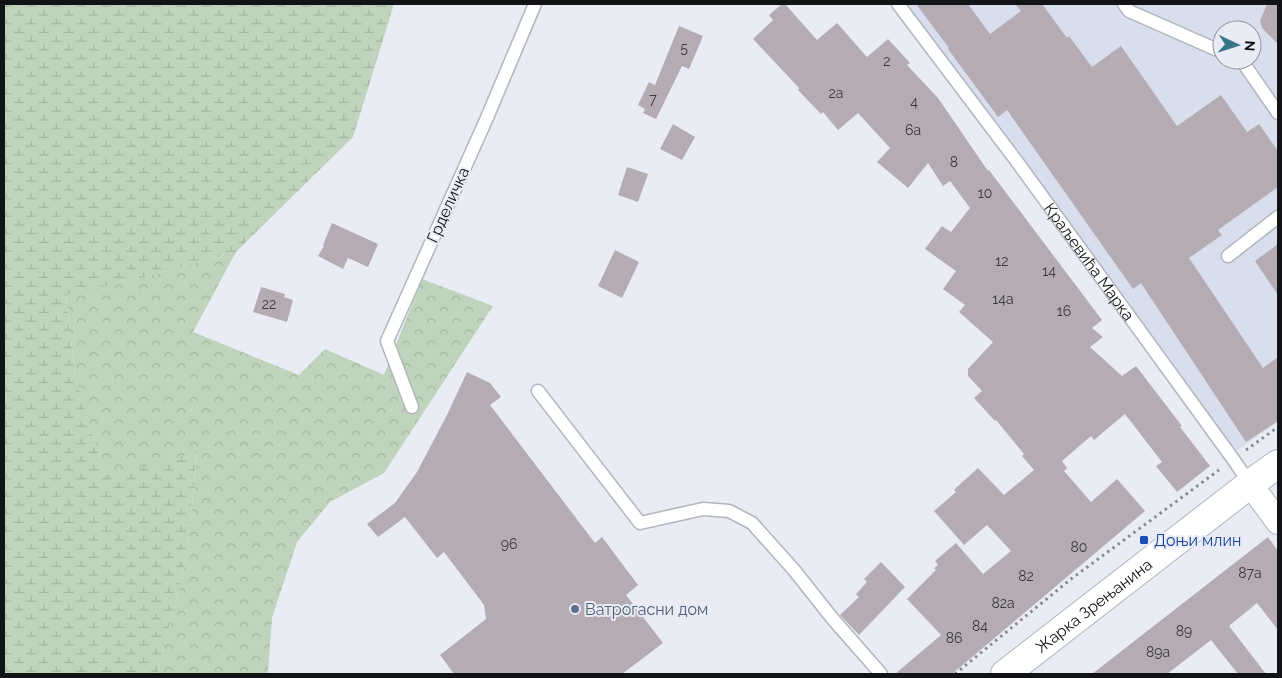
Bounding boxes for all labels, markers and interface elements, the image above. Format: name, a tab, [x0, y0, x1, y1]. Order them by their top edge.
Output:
north arrow	[1212, 20, 1262, 70]
house number: 5	[680, 40, 688, 56]
text: N	[1242, 40, 1258, 52]
house number: 2	[883, 53, 891, 69]
house number: 2a	[829, 85, 843, 101]
house number: 7	[649, 91, 657, 107]
house number: 4	[910, 94, 918, 110]
house number: 6a	[905, 122, 921, 138]
house number: 8	[950, 154, 958, 170]
street label: Грделичка	[423, 164, 473, 246]
house number: 10	[978, 185, 992, 201]
street label: Краљевића Марка	[1040, 199, 1139, 324]
house number: 12	[995, 253, 1009, 269]
house number: 14	[1042, 263, 1056, 279]
house number: 14a	[992, 291, 1014, 307]
house number: 22	[262, 296, 276, 312]
house number: 16	[1057, 303, 1071, 319]
place label: Доњи млин	[1154, 531, 1241, 550]
marker: Доњи млин	[1138, 534, 1150, 546]
house number: 96	[501, 536, 517, 552]
house number: 80	[1071, 539, 1087, 555]
street label: Жарка Зрењанина	[1032, 554, 1155, 656]
house number: 87a	[1238, 565, 1262, 581]
house number: 82	[1018, 568, 1034, 584]
house number: 82a	[991, 595, 1015, 611]
place label: Ватрогасни дом	[585, 600, 708, 619]
marker: Ватрогасни дом	[569, 603, 581, 615]
house number: 84	[972, 618, 988, 634]
house number: 89	[1176, 623, 1192, 639]
house number: 86	[946, 630, 962, 646]
house number: 89a	[1146, 644, 1170, 660]

